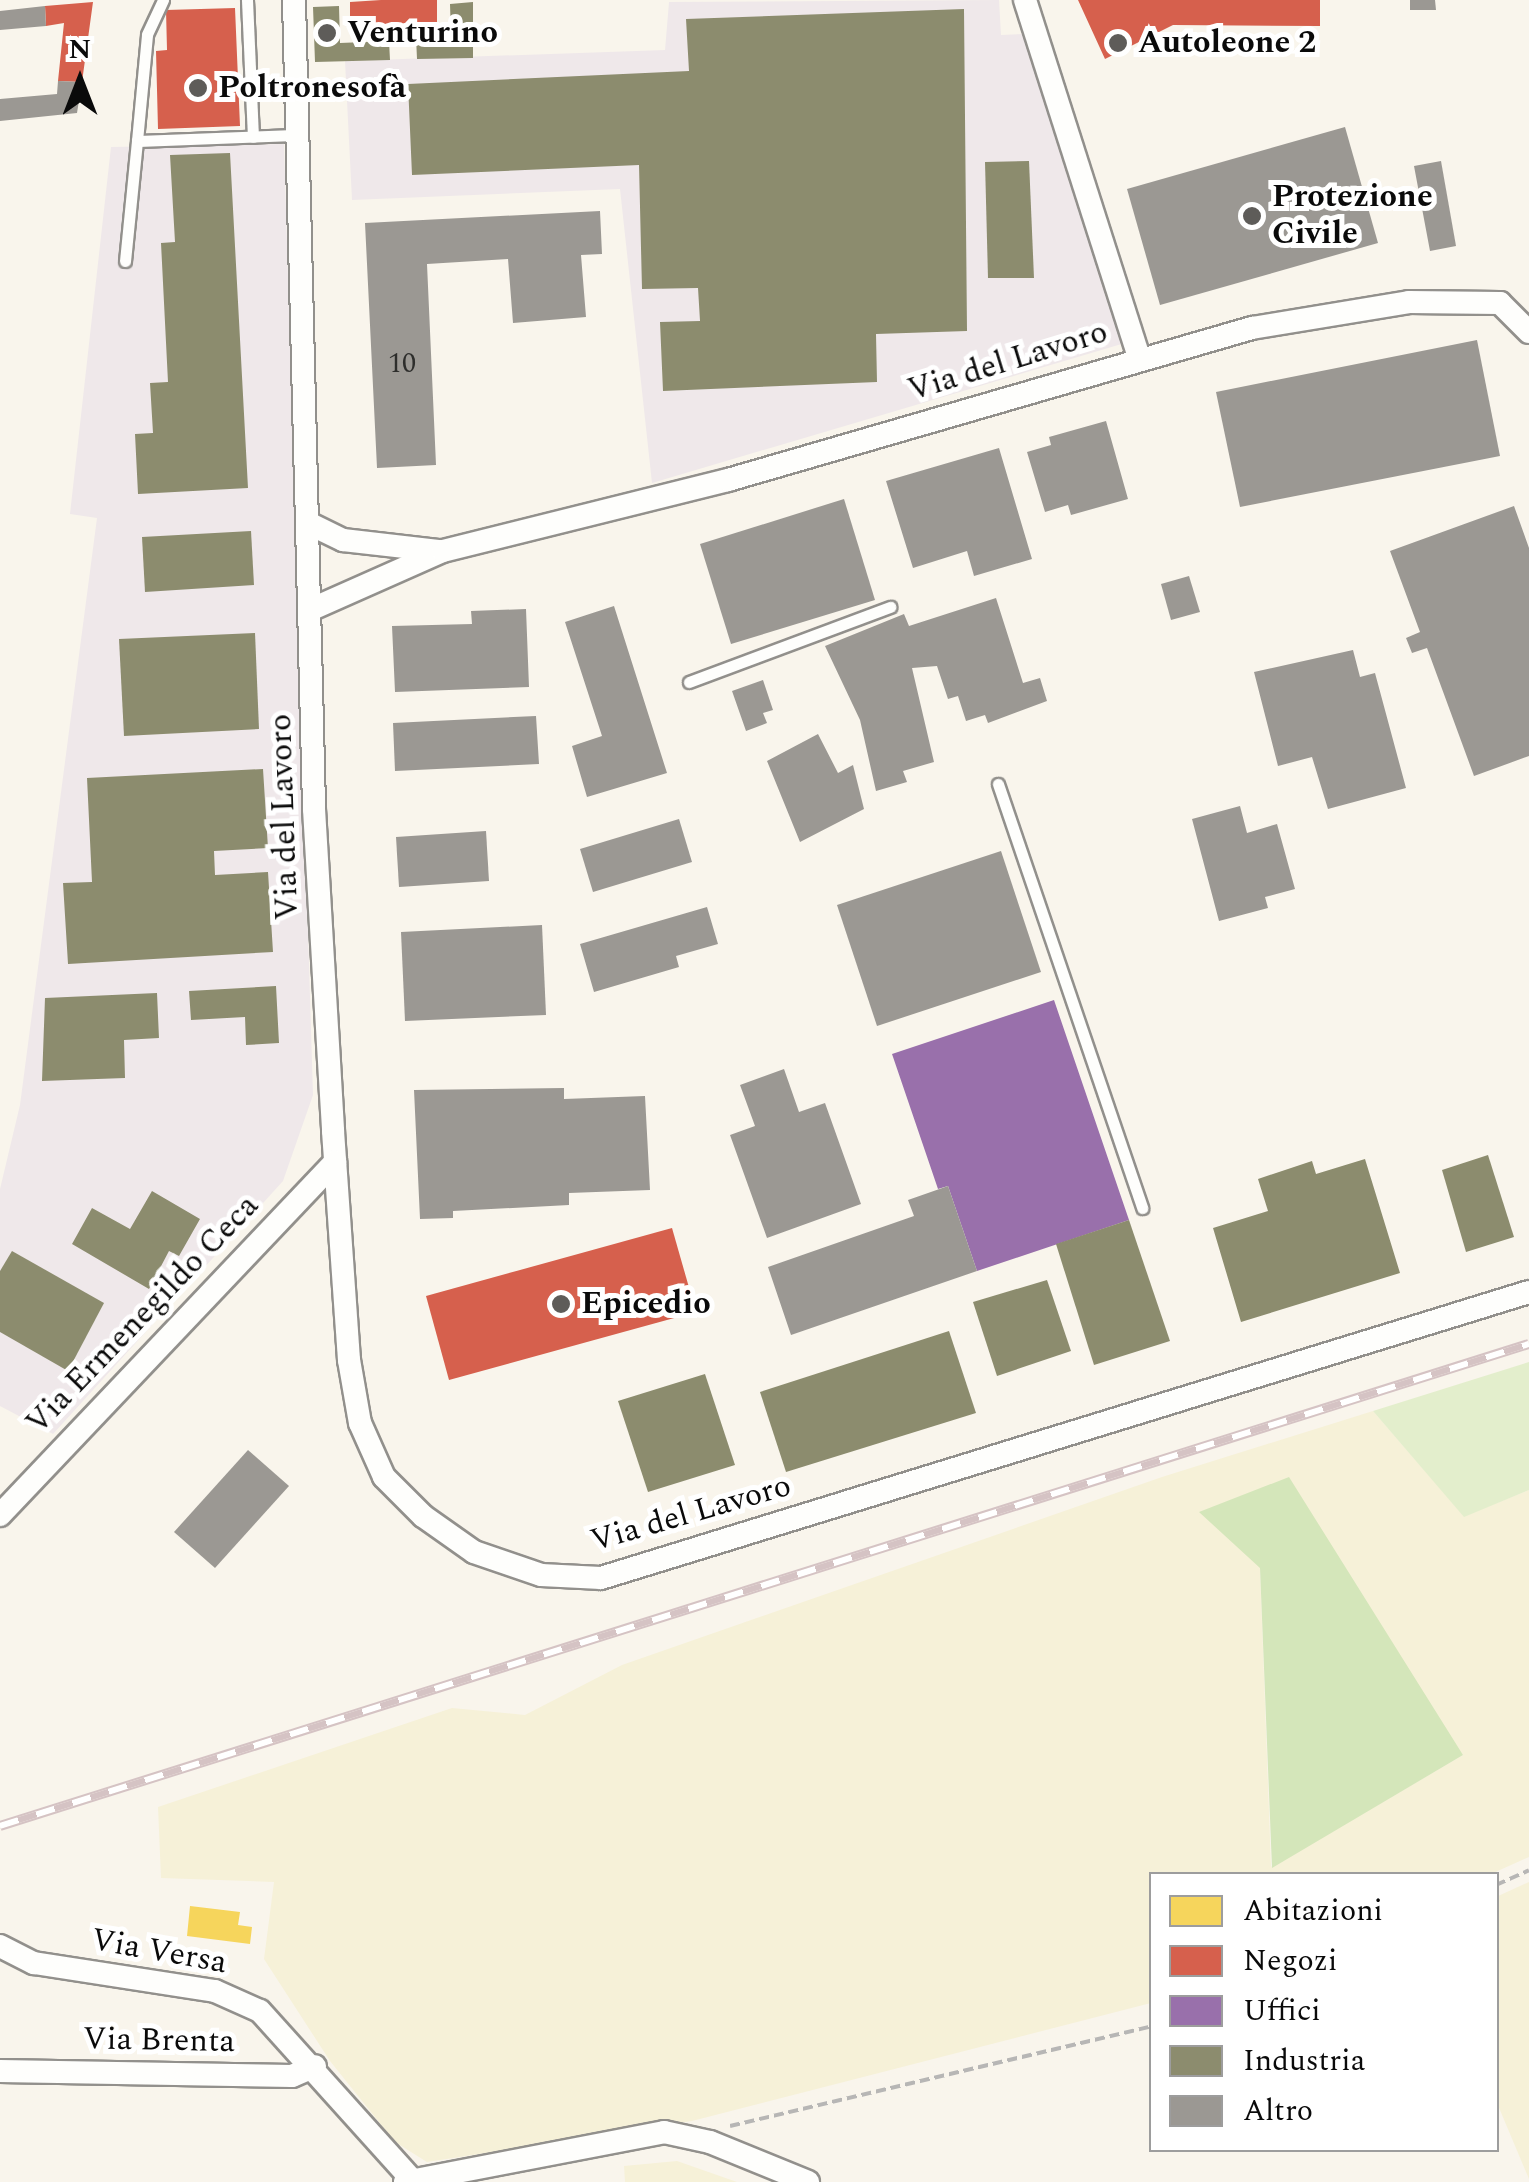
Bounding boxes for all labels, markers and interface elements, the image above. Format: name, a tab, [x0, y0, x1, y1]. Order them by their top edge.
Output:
place label: Venturino	[347, 14, 498, 52]
marker: Venturino	[316, 22, 338, 44]
place label: Autoleone 2	[1138, 24, 1316, 62]
text: N	[69, 28, 91, 71]
north arrow	[30, 30, 130, 130]
marker: Autoleone 2	[1107, 32, 1129, 54]
place label: Poltronesofà	[218, 69, 406, 107]
marker: Poltronesofà	[187, 77, 209, 99]
place label: Protezione Civile	[1272, 179, 1433, 254]
marker: Protezione Civile	[1241, 205, 1263, 227]
street label: Via del Lavoro	[904, 313, 1112, 411]
house number: 10	[388, 347, 416, 381]
street label: Via del Lavoro	[262, 713, 308, 921]
street label: Via Ermenegildo Ceca	[19, 1187, 267, 1443]
place label: Epicedio	[581, 1285, 711, 1323]
marker: Epicedio	[550, 1293, 572, 1315]
street label: Via del Lavoro	[586, 1467, 796, 1561]
legend	[1149, 1872, 1499, 2152]
text: Abitazioni	[1243, 1888, 1383, 1934]
street label: Via Versa	[88, 1921, 230, 1983]
text: Negozi	[1243, 1938, 1337, 1984]
text: Uffici	[1243, 1988, 1321, 2034]
street label: Via Brenta	[83, 2020, 235, 2062]
text: Industria	[1243, 2038, 1365, 2084]
text: Altro	[1243, 2088, 1313, 2134]

